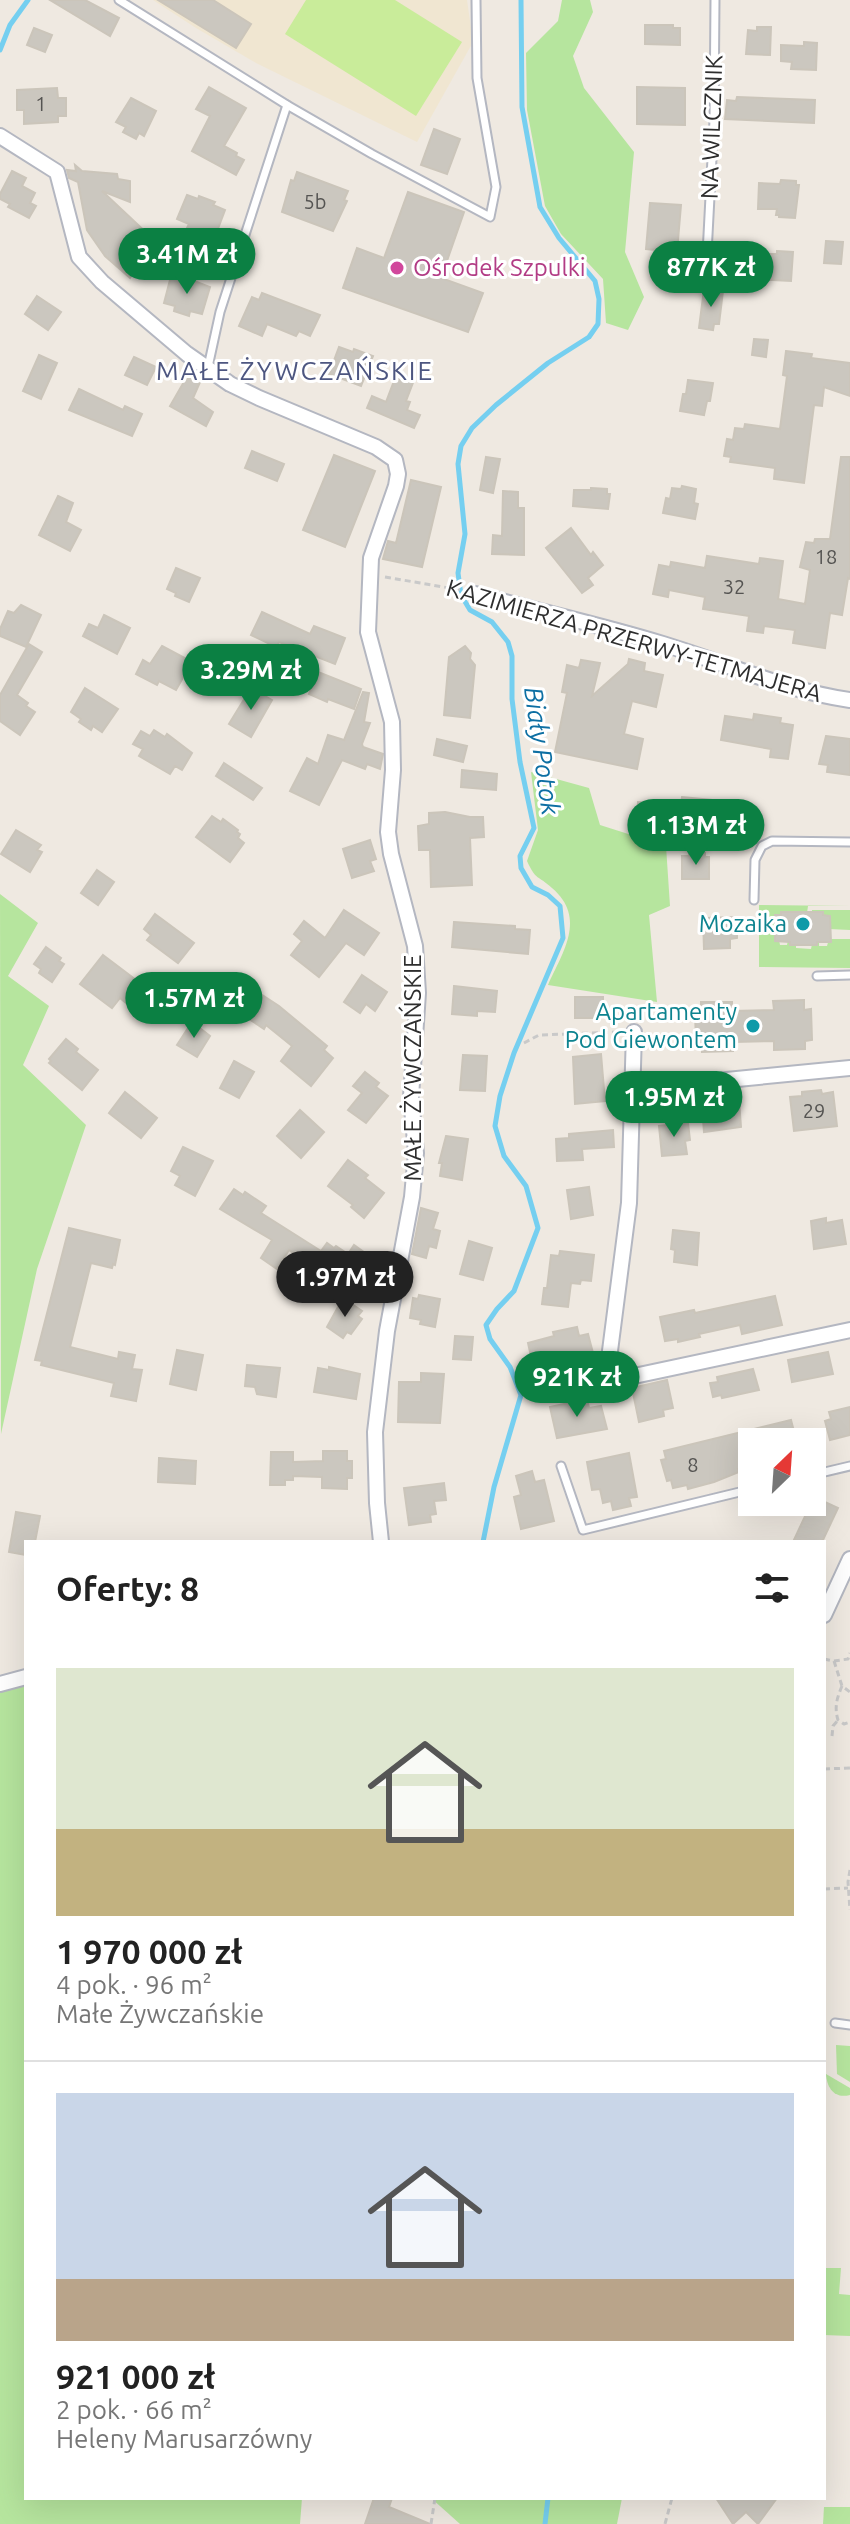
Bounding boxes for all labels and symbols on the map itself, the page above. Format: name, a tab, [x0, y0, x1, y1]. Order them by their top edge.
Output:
street label: NA WILCZNIK	[695, 54, 728, 200]
house number: 1	[35, 92, 47, 115]
house number: 5b	[304, 190, 326, 213]
pin: 3.41M zł	[104, 228, 270, 296]
pin: 877K zł	[637, 241, 785, 309]
place label: Ośrodek Szpulki	[413, 254, 586, 281]
marker: Ośrodek Szpulki	[388, 259, 406, 277]
district label: MAŁE ŻYWCZAŃSKIE	[156, 355, 434, 385]
house number: 18	[815, 545, 837, 568]
street label: KAZIMIERZA PRZERWY-TETMAJERA	[443, 574, 825, 707]
house number: 32	[723, 575, 745, 598]
pin: 3.29M zł	[168, 644, 334, 712]
water label: Biały Potok	[519, 685, 566, 817]
pin: 1.13M zł	[613, 799, 779, 867]
place label: Mozaika	[699, 910, 787, 937]
marker: Mozaika	[794, 915, 812, 933]
street label: MAŁE ŻYWCZAŃSKIE	[398, 954, 426, 1182]
pin: 1.57M zł	[111, 972, 277, 1040]
place label: Apartamenty Pod Giewontem	[565, 998, 737, 1053]
marker: Apartamenty Pod Giewontem	[744, 1017, 762, 1035]
pin: 1.95M zł	[591, 1071, 757, 1139]
house number: 29	[803, 1099, 825, 1122]
pin: 1.97M zł	[262, 1251, 428, 1319]
pin: 921K zł	[503, 1351, 651, 1419]
north arrow	[738, 1428, 826, 1516]
house number: 8	[687, 1453, 699, 1476]

